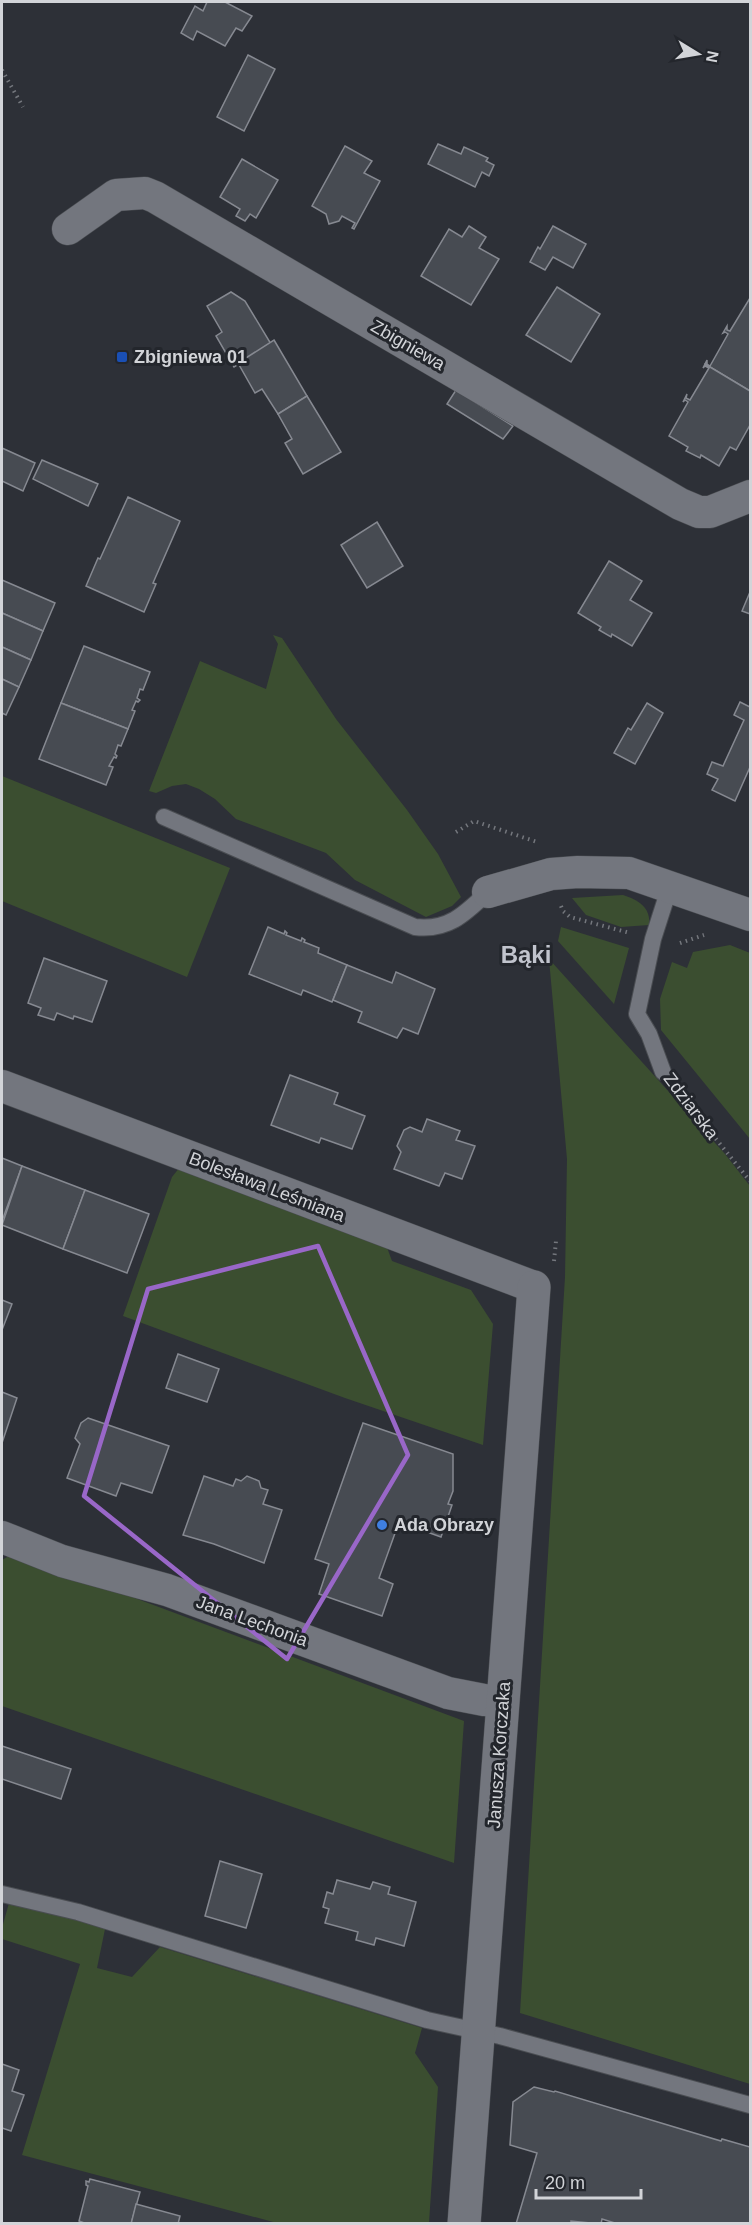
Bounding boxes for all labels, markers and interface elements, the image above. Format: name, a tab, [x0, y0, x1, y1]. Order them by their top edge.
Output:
north arrow	[668, 24, 728, 84]
text: N	[703, 49, 722, 64]
street label: Zbigniewa	[367, 316, 449, 375]
place label: Zbigniewa 01	[134, 347, 247, 367]
marker: Zbigniewa 01	[115, 350, 129, 364]
district label: Bąki	[501, 941, 551, 968]
street label: Zdziarska	[660, 1069, 723, 1144]
street label: Bolesława Leśmiana	[186, 1148, 349, 1226]
place label: Ada Obrazy	[394, 1515, 494, 1535]
marker: Ada Obrazy	[375, 1518, 389, 1532]
street label: Jana Lechonia	[194, 1592, 311, 1651]
street label: Janusza Korczaka	[484, 1680, 514, 1829]
scale bar	[536, 2162, 641, 2200]
text: 20 m	[545, 2173, 585, 2193]

